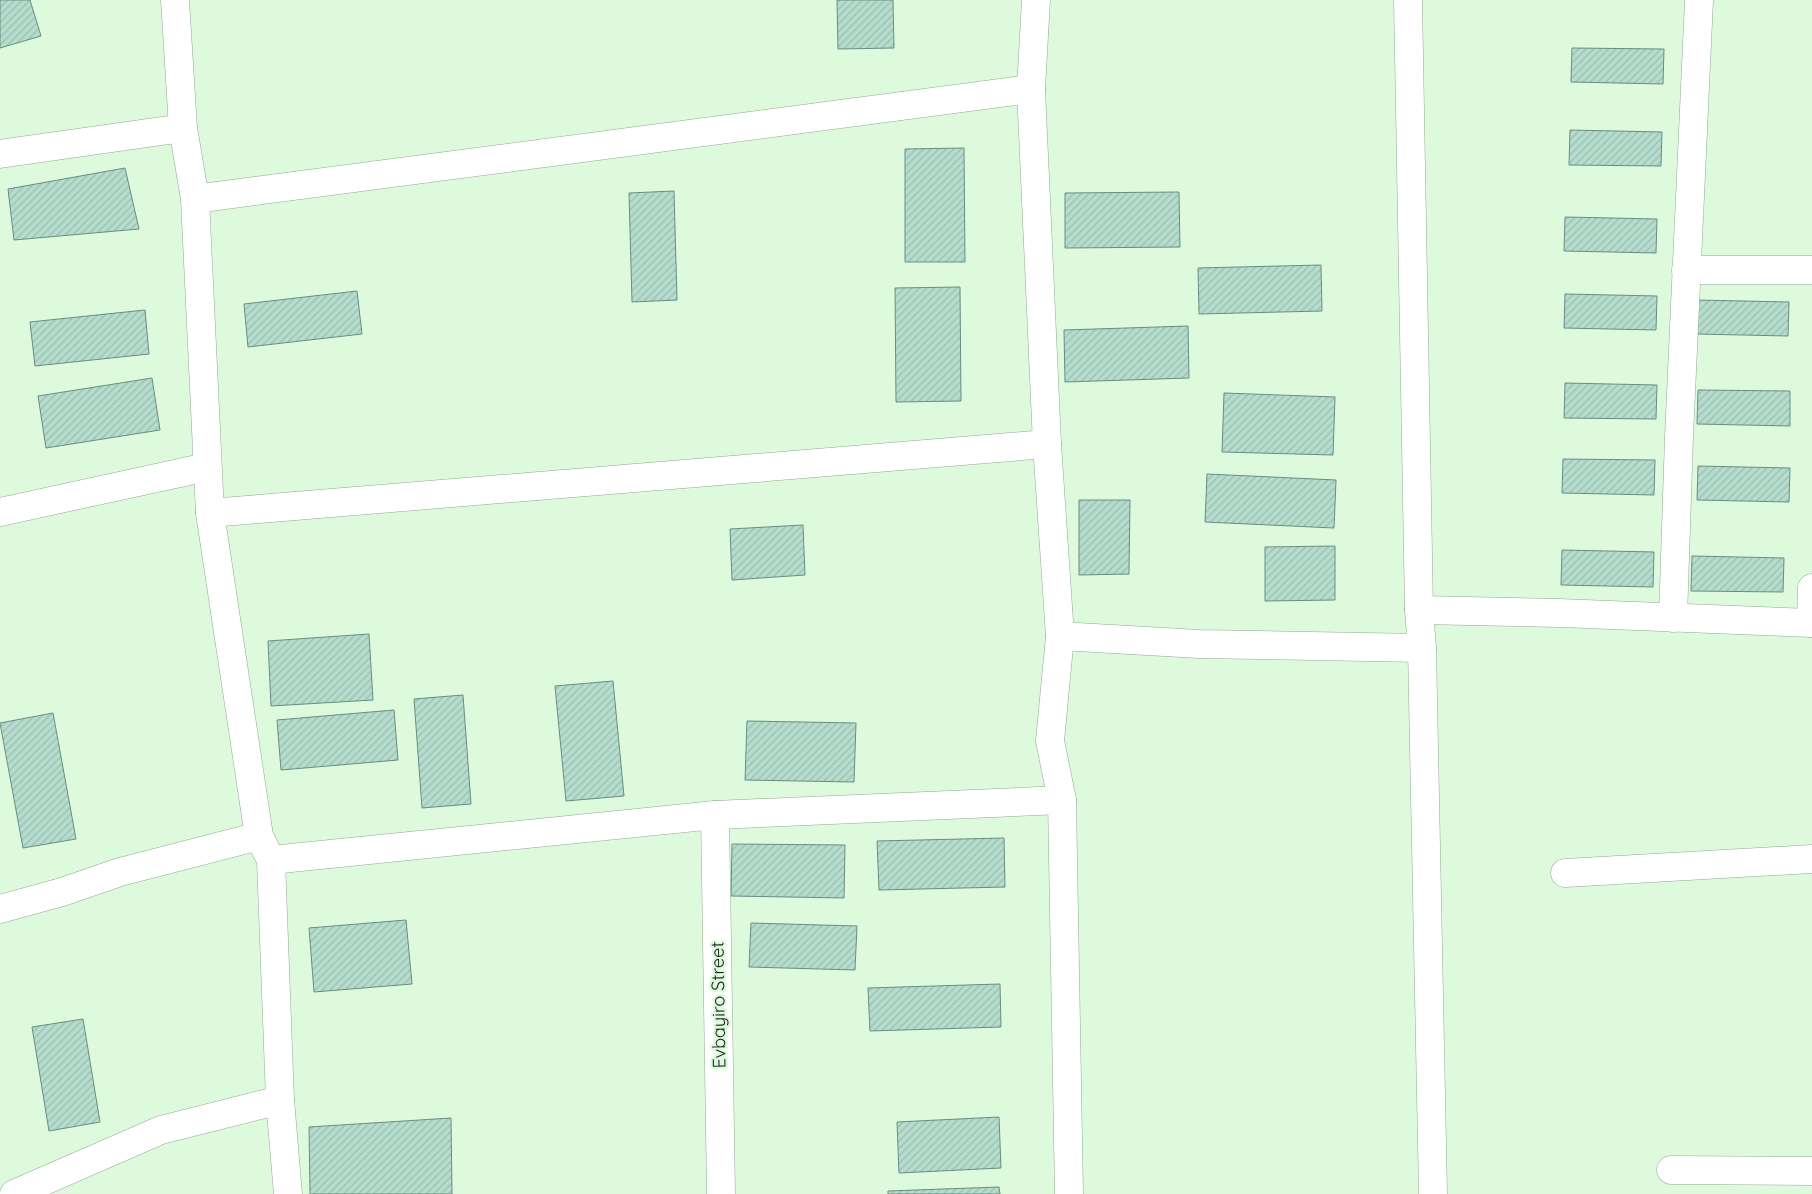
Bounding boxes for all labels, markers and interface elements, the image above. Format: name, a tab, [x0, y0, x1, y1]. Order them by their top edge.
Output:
street label: Evbayiro Street	[705, 941, 731, 1069]

